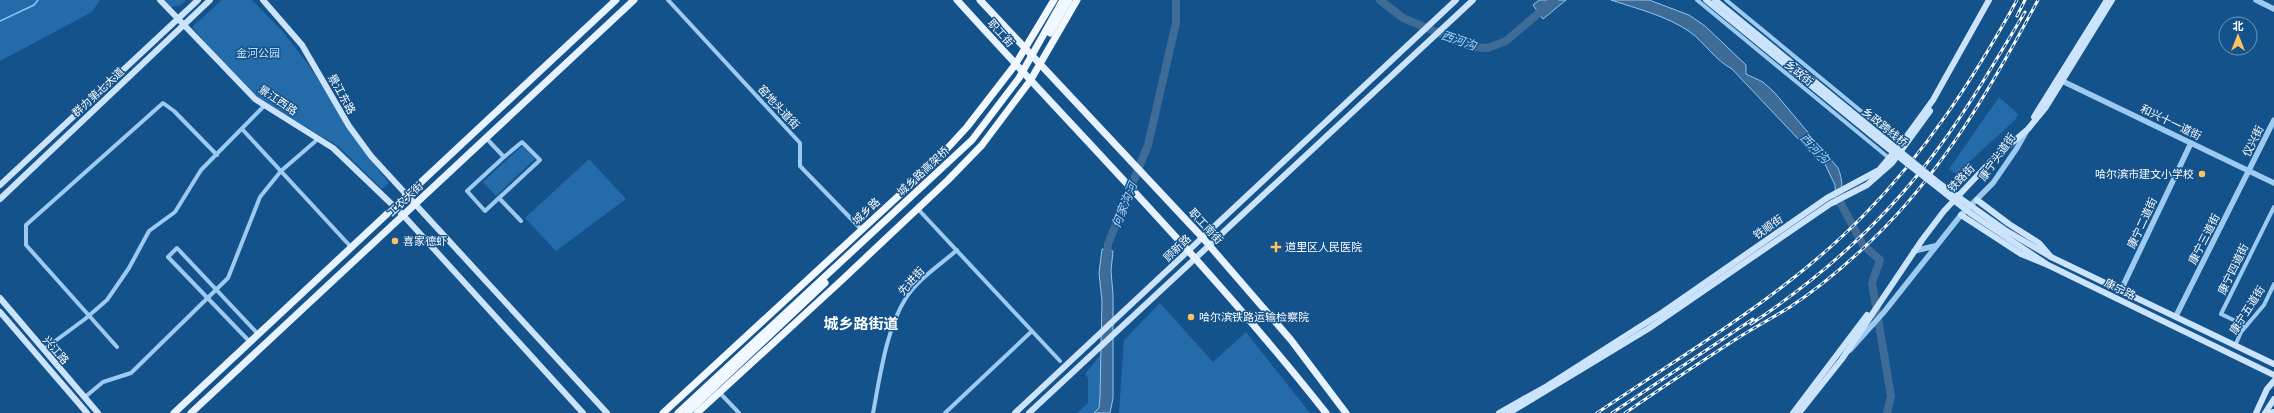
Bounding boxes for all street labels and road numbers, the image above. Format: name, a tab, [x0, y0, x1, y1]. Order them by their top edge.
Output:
street label: 职工街	[984, 15, 1018, 51]
street label: 乡政街	[1781, 56, 1817, 90]
street label: 群力第七大道	[68, 64, 128, 120]
street label: 景江东路	[324, 71, 360, 117]
street label: 景江西路	[255, 81, 301, 119]
street label: 窑地头道街	[754, 81, 804, 133]
street label: 和兴十一道街	[2138, 100, 2204, 144]
street label: 乡政跨线桥	[1859, 103, 1911, 151]
street label: 仪兴街	[2239, 123, 2267, 159]
street label: 康宁头道街	[1975, 130, 2019, 184]
street label: 城乡路高架桥	[893, 143, 953, 199]
street label: 铁路街	[1944, 161, 1978, 195]
street label: 工农大街	[383, 178, 427, 220]
street label: 城乡路	[848, 194, 884, 228]
street label: 康宁二道街	[2123, 195, 2161, 251]
street label: 职工南街	[1185, 204, 1227, 248]
street label: 铁顺街	[1750, 211, 1786, 243]
street label: 康宁三道街	[2184, 211, 2224, 267]
street label: 顾新路	[1160, 231, 1194, 265]
street label: 康宁四道街	[2214, 241, 2252, 297]
street label: 先进街	[894, 263, 928, 299]
street label: 康宁路	[2102, 275, 2138, 303]
street label: 康宁五道街	[2225, 283, 2269, 337]
street label: 兴江路	[39, 332, 73, 368]

